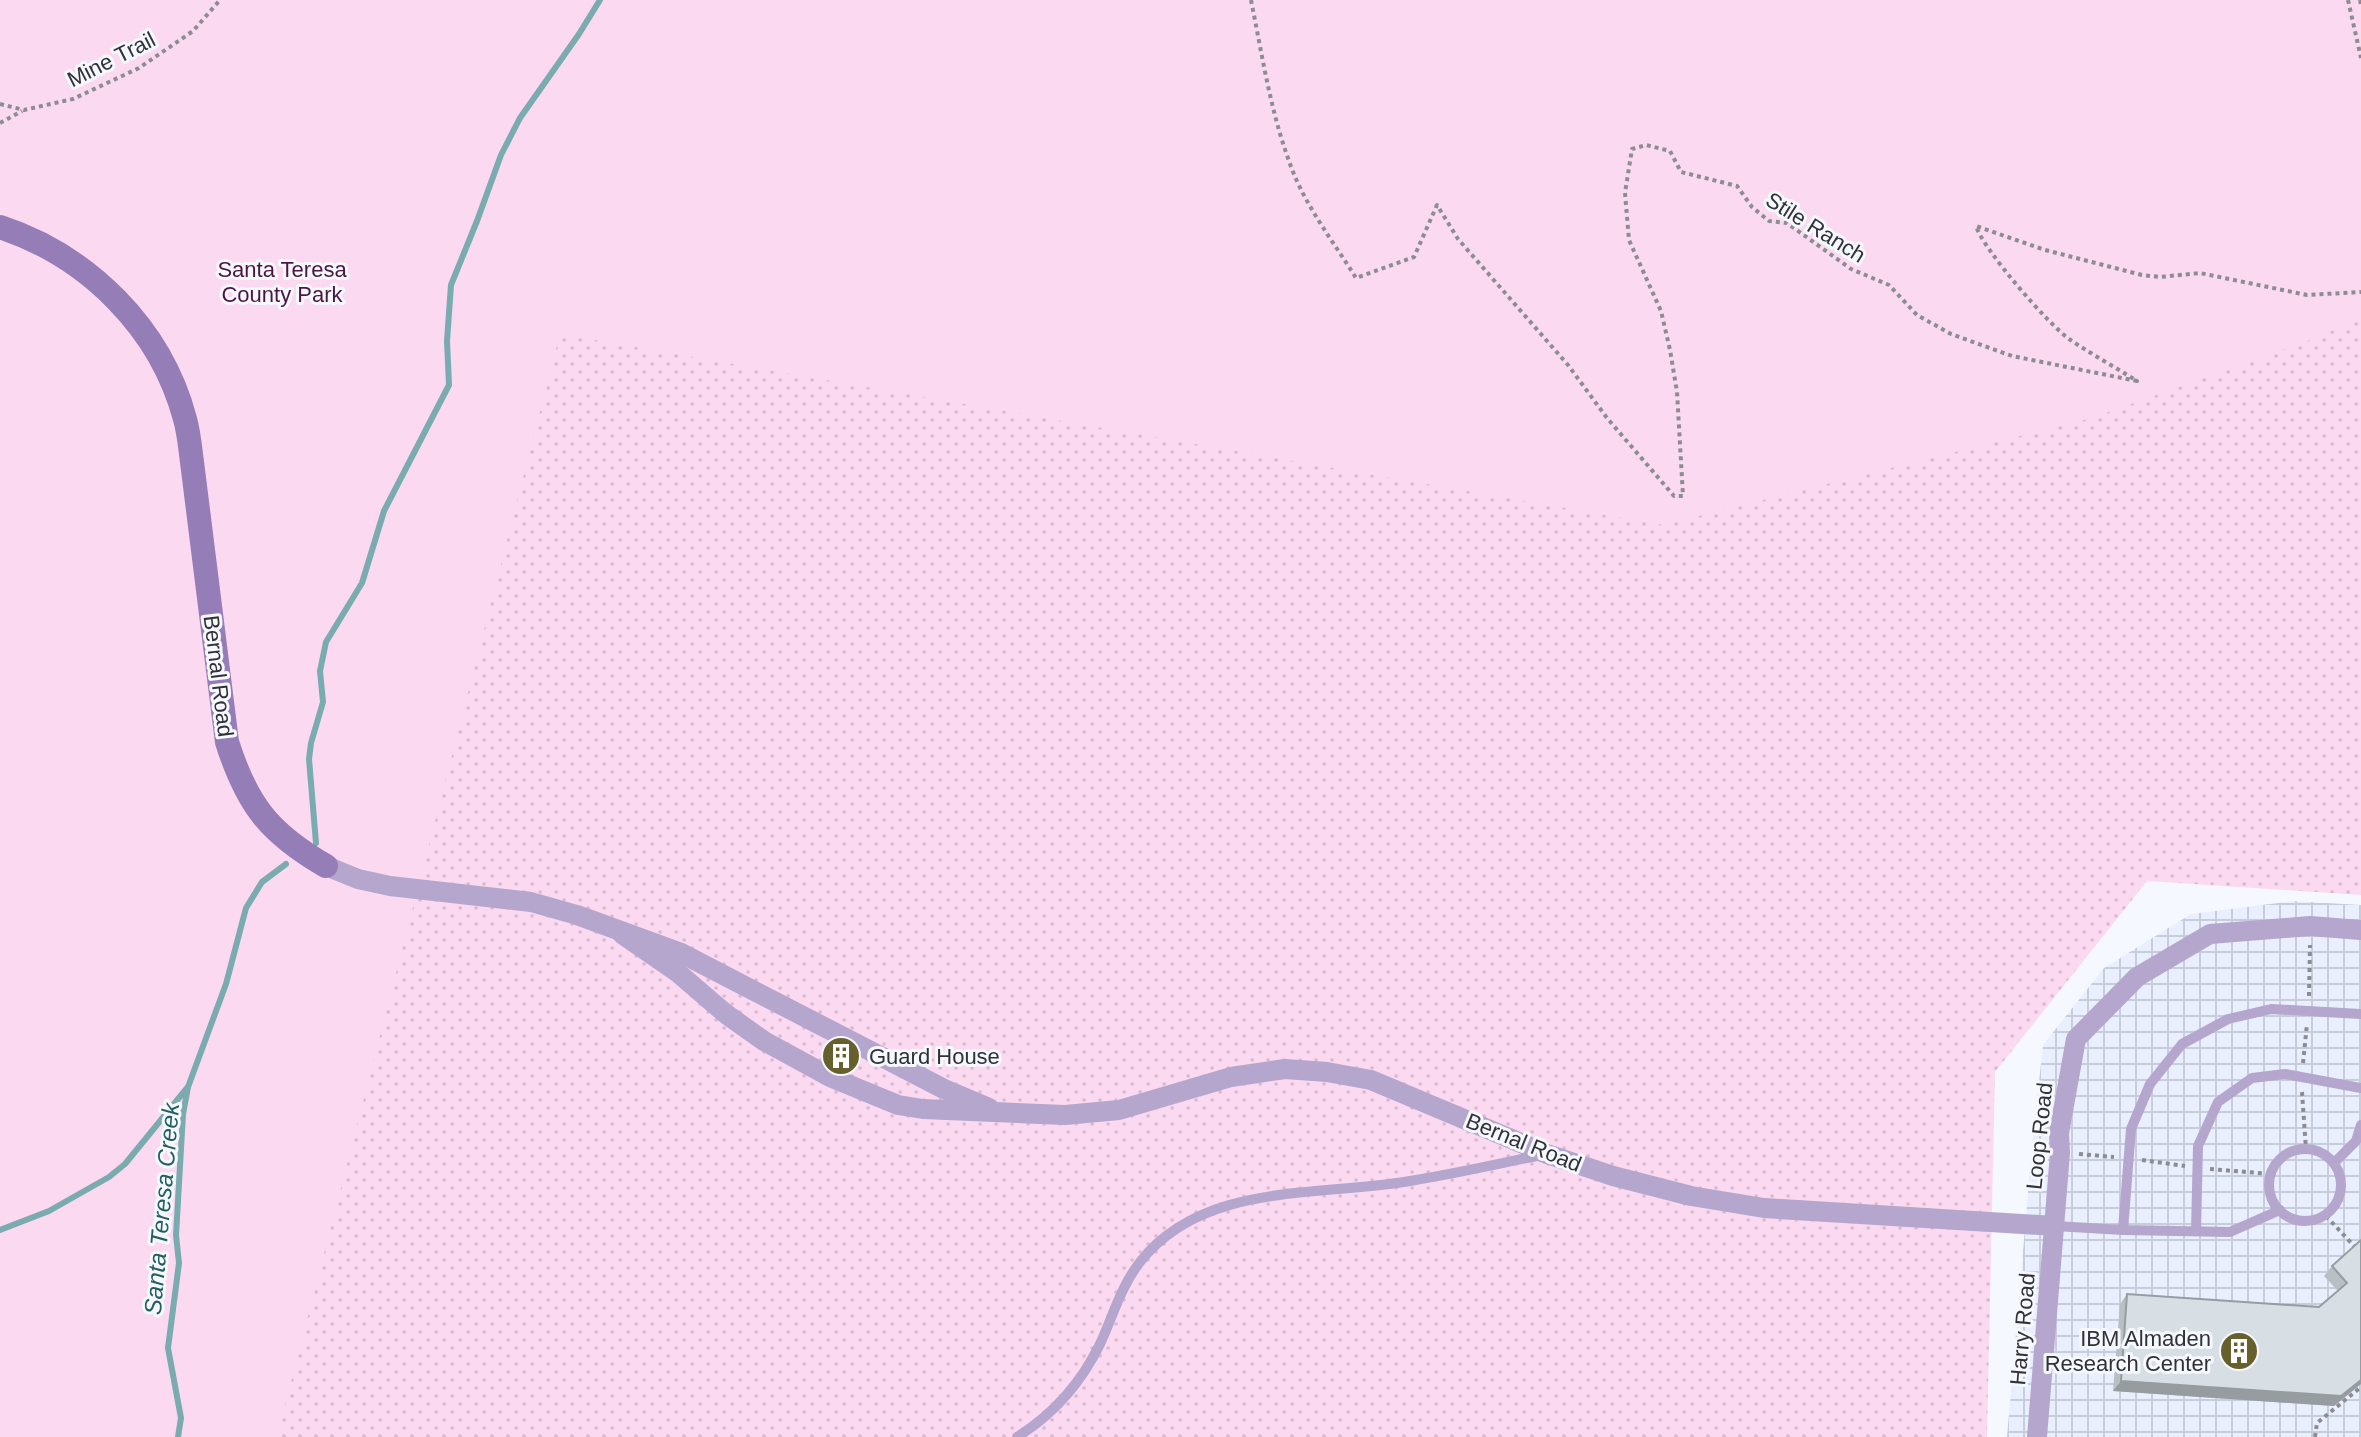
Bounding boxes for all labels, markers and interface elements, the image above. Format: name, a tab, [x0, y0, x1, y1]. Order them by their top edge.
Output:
street label: Mine Trail	[63, 27, 159, 92]
street label: Stile Ranch	[1761, 187, 1870, 268]
park label: Santa Teresa County Park	[217, 257, 347, 307]
street label: Bernal Road	[199, 614, 238, 738]
building icon: Guard House	[820, 1035, 862, 1077]
place label: Guard House	[869, 1044, 1000, 1069]
street label: Loop Road	[2021, 1081, 2058, 1191]
water label: Santa Teresa Creek	[139, 1100, 184, 1316]
street label: Bernal Road	[1462, 1108, 1585, 1177]
street label: Harry Road	[2005, 1272, 2040, 1386]
place label: IBM Almaden Research Center	[2045, 1326, 2211, 1376]
building icon: IBM Almaden Research Center	[2218, 1330, 2260, 1372]

